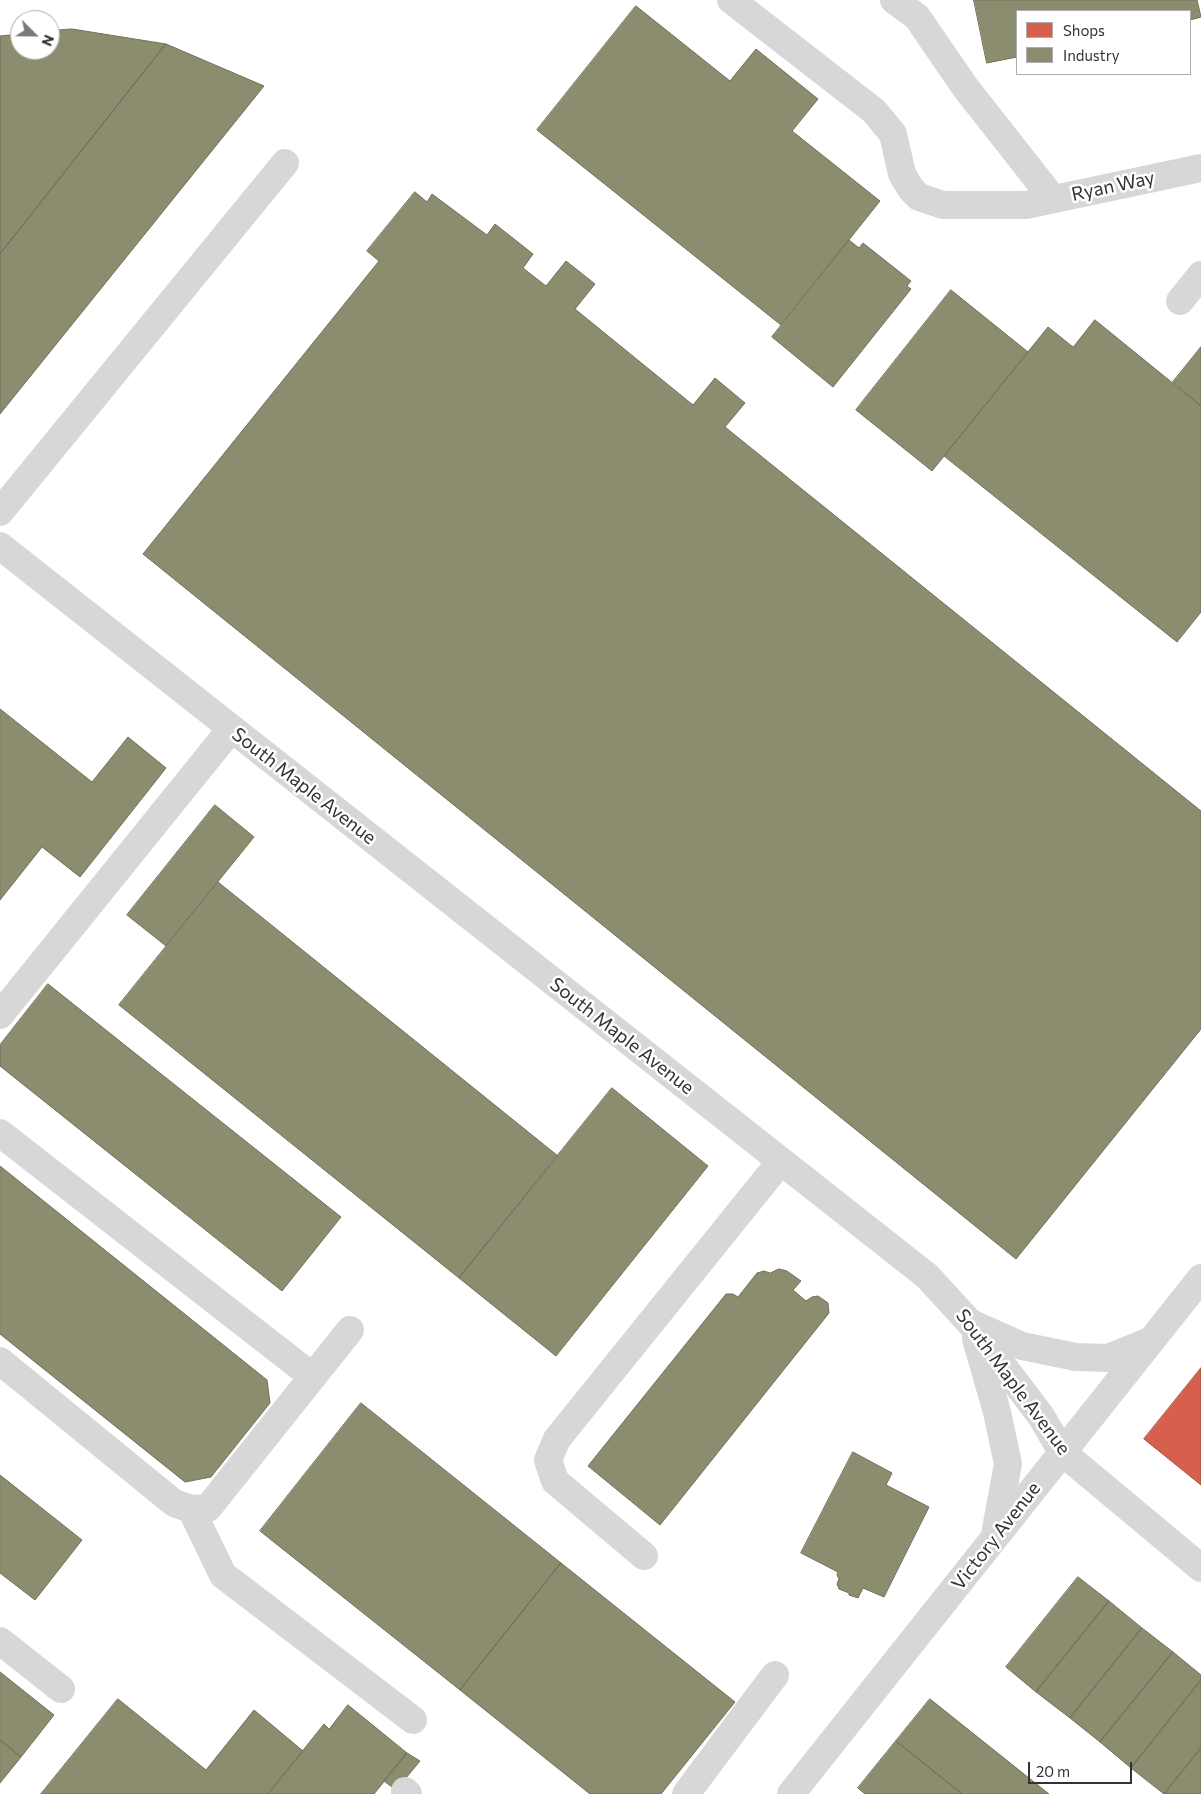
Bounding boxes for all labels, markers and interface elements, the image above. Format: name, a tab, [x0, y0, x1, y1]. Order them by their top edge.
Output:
north arrow	[10, 10, 60, 60]
legend	[1016, 10, 1191, 75]
text: Shops	[1063, 21, 1105, 39]
text: N	[38, 33, 58, 49]
text: Industry	[1063, 46, 1120, 64]
street label: Ryan Way	[1069, 166, 1157, 206]
street label: South Maple Avenue	[227, 723, 381, 849]
street label: South Maple Avenue	[545, 973, 699, 1099]
street label: South Maple Avenue	[951, 1305, 1075, 1459]
street label: Victory Avenue	[947, 1477, 1045, 1595]
scale bar	[1031, 1752, 1135, 1784]
text: 20 m	[1036, 1762, 1070, 1780]

